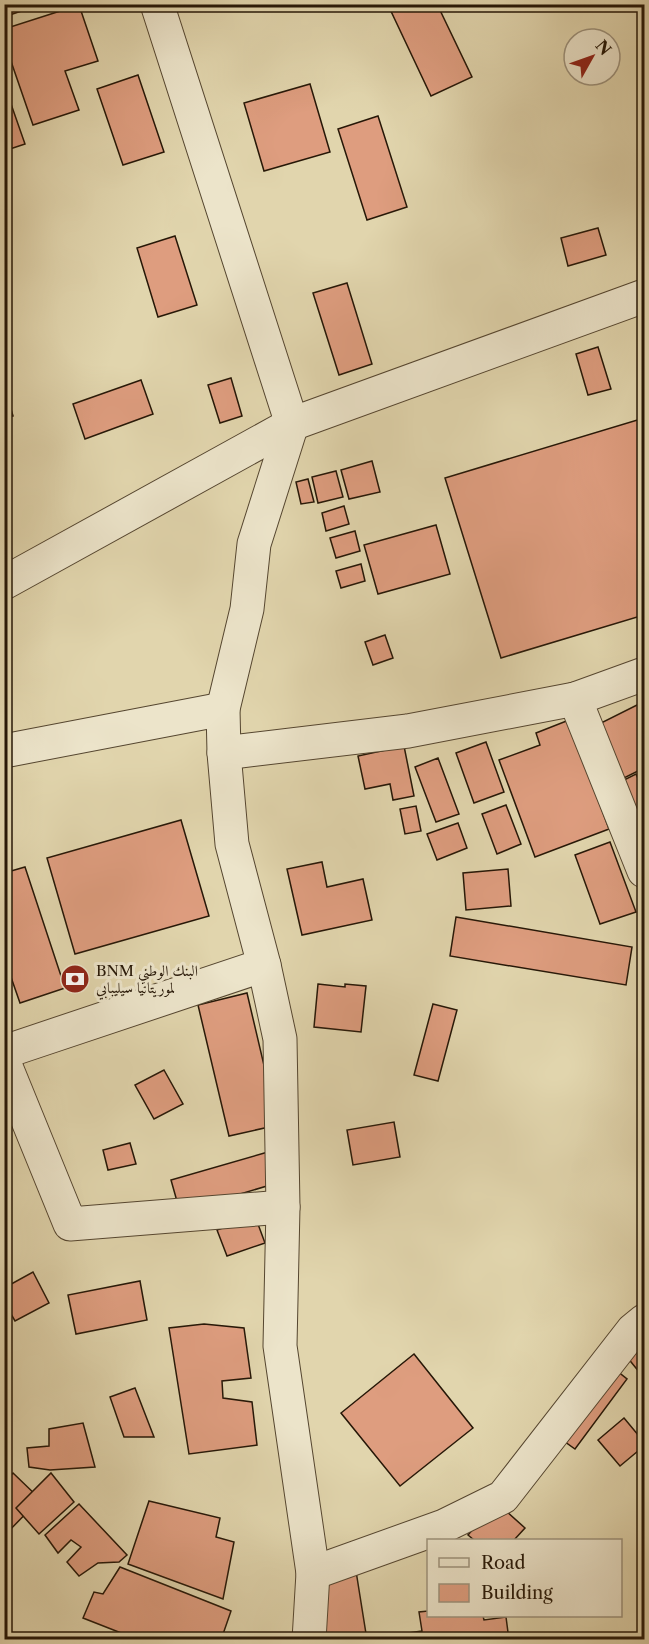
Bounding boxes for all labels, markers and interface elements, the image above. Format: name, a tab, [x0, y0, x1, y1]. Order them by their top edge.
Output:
north arrow	[562, 27, 622, 87]
text: N	[591, 36, 616, 59]
place label: BNM البنك الوطني لموريتانيا سيليبابي	[96, 961, 198, 1000]
bank icon: BNM البنك الوطني لموريتانيا سيليبابي	[59, 963, 91, 995]
legend	[427, 1539, 622, 1617]
text: Road	[481, 1552, 526, 1574]
text: Building	[481, 1582, 553, 1604]

